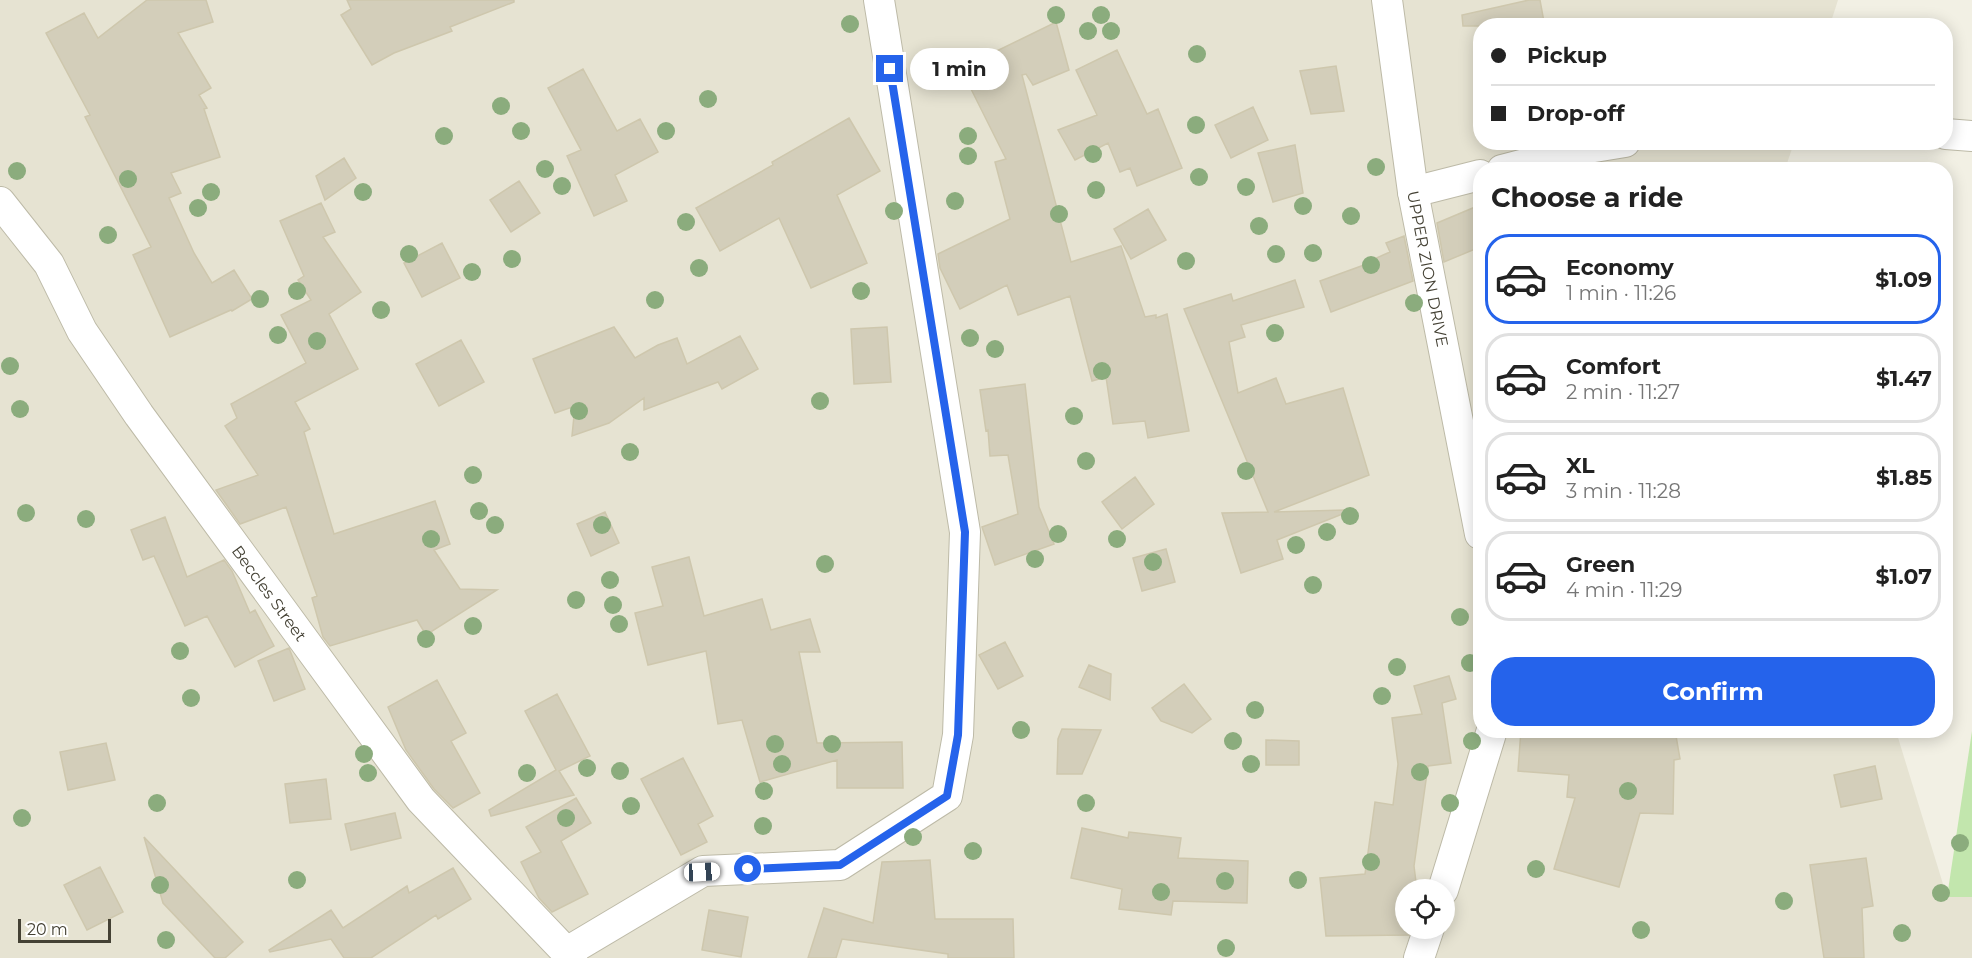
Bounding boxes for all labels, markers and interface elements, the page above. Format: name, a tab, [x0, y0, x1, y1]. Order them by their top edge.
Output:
text: Pickup	[1527, 42, 1607, 69]
callout: 1 min	[911, 48, 1010, 90]
route end	[876, 55, 903, 82]
text: 1 min	[932, 57, 987, 81]
text: Drop-off	[1527, 100, 1625, 127]
text: Choose a ride	[1491, 181, 1683, 214]
street label: UPPER ZION DRIVE	[1403, 189, 1452, 349]
icon: car	[1494, 252, 1548, 306]
text: Economy	[1566, 254, 1674, 281]
text: $1.09	[1875, 266, 1932, 293]
text: 1 min · 11:26	[1566, 281, 1676, 305]
icon: car	[1494, 351, 1548, 405]
text: Comfort	[1566, 353, 1661, 380]
text: $1.47	[1876, 365, 1932, 392]
text: 2 min · 11:27	[1566, 380, 1680, 404]
icon: car	[1494, 450, 1548, 504]
text: XL	[1566, 452, 1595, 479]
text: $1.85	[1876, 464, 1932, 491]
text: 3 min · 11:28	[1566, 479, 1681, 503]
street label: Beccles Street	[228, 542, 311, 645]
icon: car	[1494, 549, 1548, 603]
text: Green	[1566, 551, 1635, 578]
text: $1.07	[1876, 563, 1932, 590]
text: 4 min · 11:29	[1566, 578, 1682, 602]
button: Confirm	[1491, 657, 1935, 726]
route start	[734, 855, 761, 882]
car	[684, 862, 720, 882]
map controls	[1395, 879, 1455, 939]
button: locate	[1395, 879, 1455, 939]
scale bar	[18, 916, 111, 944]
text: 20 m	[27, 920, 68, 939]

